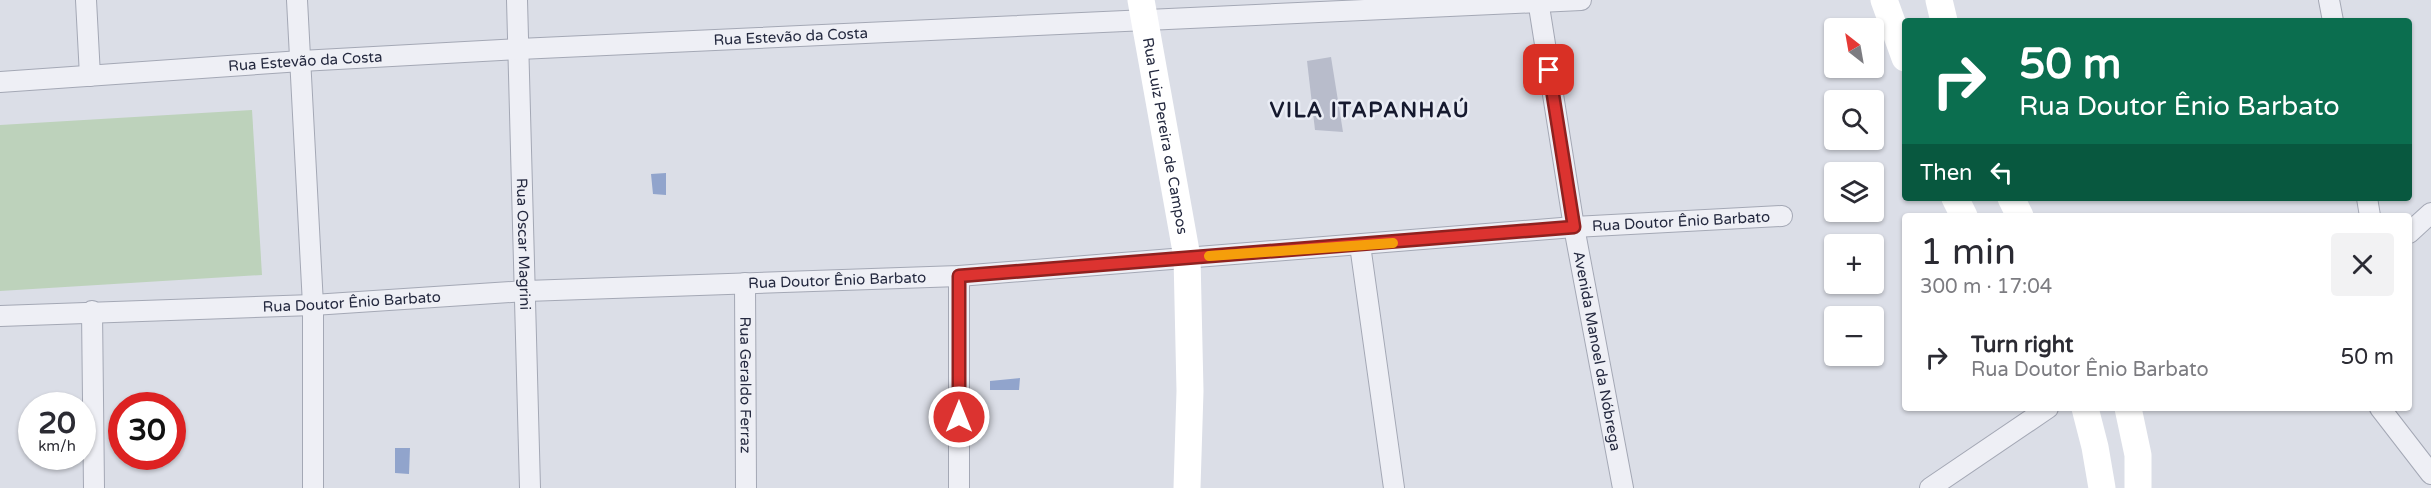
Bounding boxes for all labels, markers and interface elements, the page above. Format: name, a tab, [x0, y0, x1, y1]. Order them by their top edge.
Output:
north arrow	[1824, 18, 1884, 78]
map controls	[1824, 18, 1884, 366]
street label: Rua Estevão da Costa	[713, 24, 868, 49]
street label: Rua Luiz Pereira de Campos	[1139, 36, 1192, 236]
text: 50 m	[2019, 39, 2121, 90]
icon: right	[1920, 42, 1998, 120]
pin	[1523, 44, 1574, 95]
street label: Rua Estevão da Costa	[227, 48, 383, 75]
icon: arrive	[1532, 53, 1565, 86]
button: search	[1824, 90, 1884, 150]
text: Rua Doutor Ênio Barbato	[2019, 90, 2340, 123]
district label: VILA ITAPANHAÚ	[1270, 97, 1470, 123]
icon: left	[1985, 156, 2018, 189]
text: Then	[1920, 160, 1973, 186]
button: layers	[1824, 162, 1884, 222]
street label: Rua Oscar Magrini	[513, 178, 534, 310]
street label: Rua Doutor Ênio Barbato	[1591, 208, 1771, 235]
text: 1 min	[1920, 231, 2016, 274]
button: close	[2331, 233, 2394, 296]
button: +	[1824, 234, 1884, 294]
street label: Avenida Manoel da Nóbrega	[1570, 249, 1625, 453]
street label: Rua Doutor Ênio Barbato	[748, 268, 927, 292]
text: 300 m · 17:04	[1920, 275, 2052, 299]
street label: Rua Doutor Ênio Barbato	[262, 288, 441, 316]
button: −	[1824, 306, 1884, 366]
street label: Rua Geraldo Ferraz	[736, 316, 755, 454]
text: Turn right	[1971, 332, 2073, 358]
icon: right	[1920, 341, 1953, 374]
text: 50 m	[2340, 344, 2394, 370]
text: Rua Doutor Ênio Barbato	[1971, 358, 2209, 382]
position arrow	[927, 385, 991, 449]
speed limit sign: 30	[108, 392, 186, 470]
text: 20	[38, 405, 76, 442]
text: km/h	[38, 437, 76, 455]

